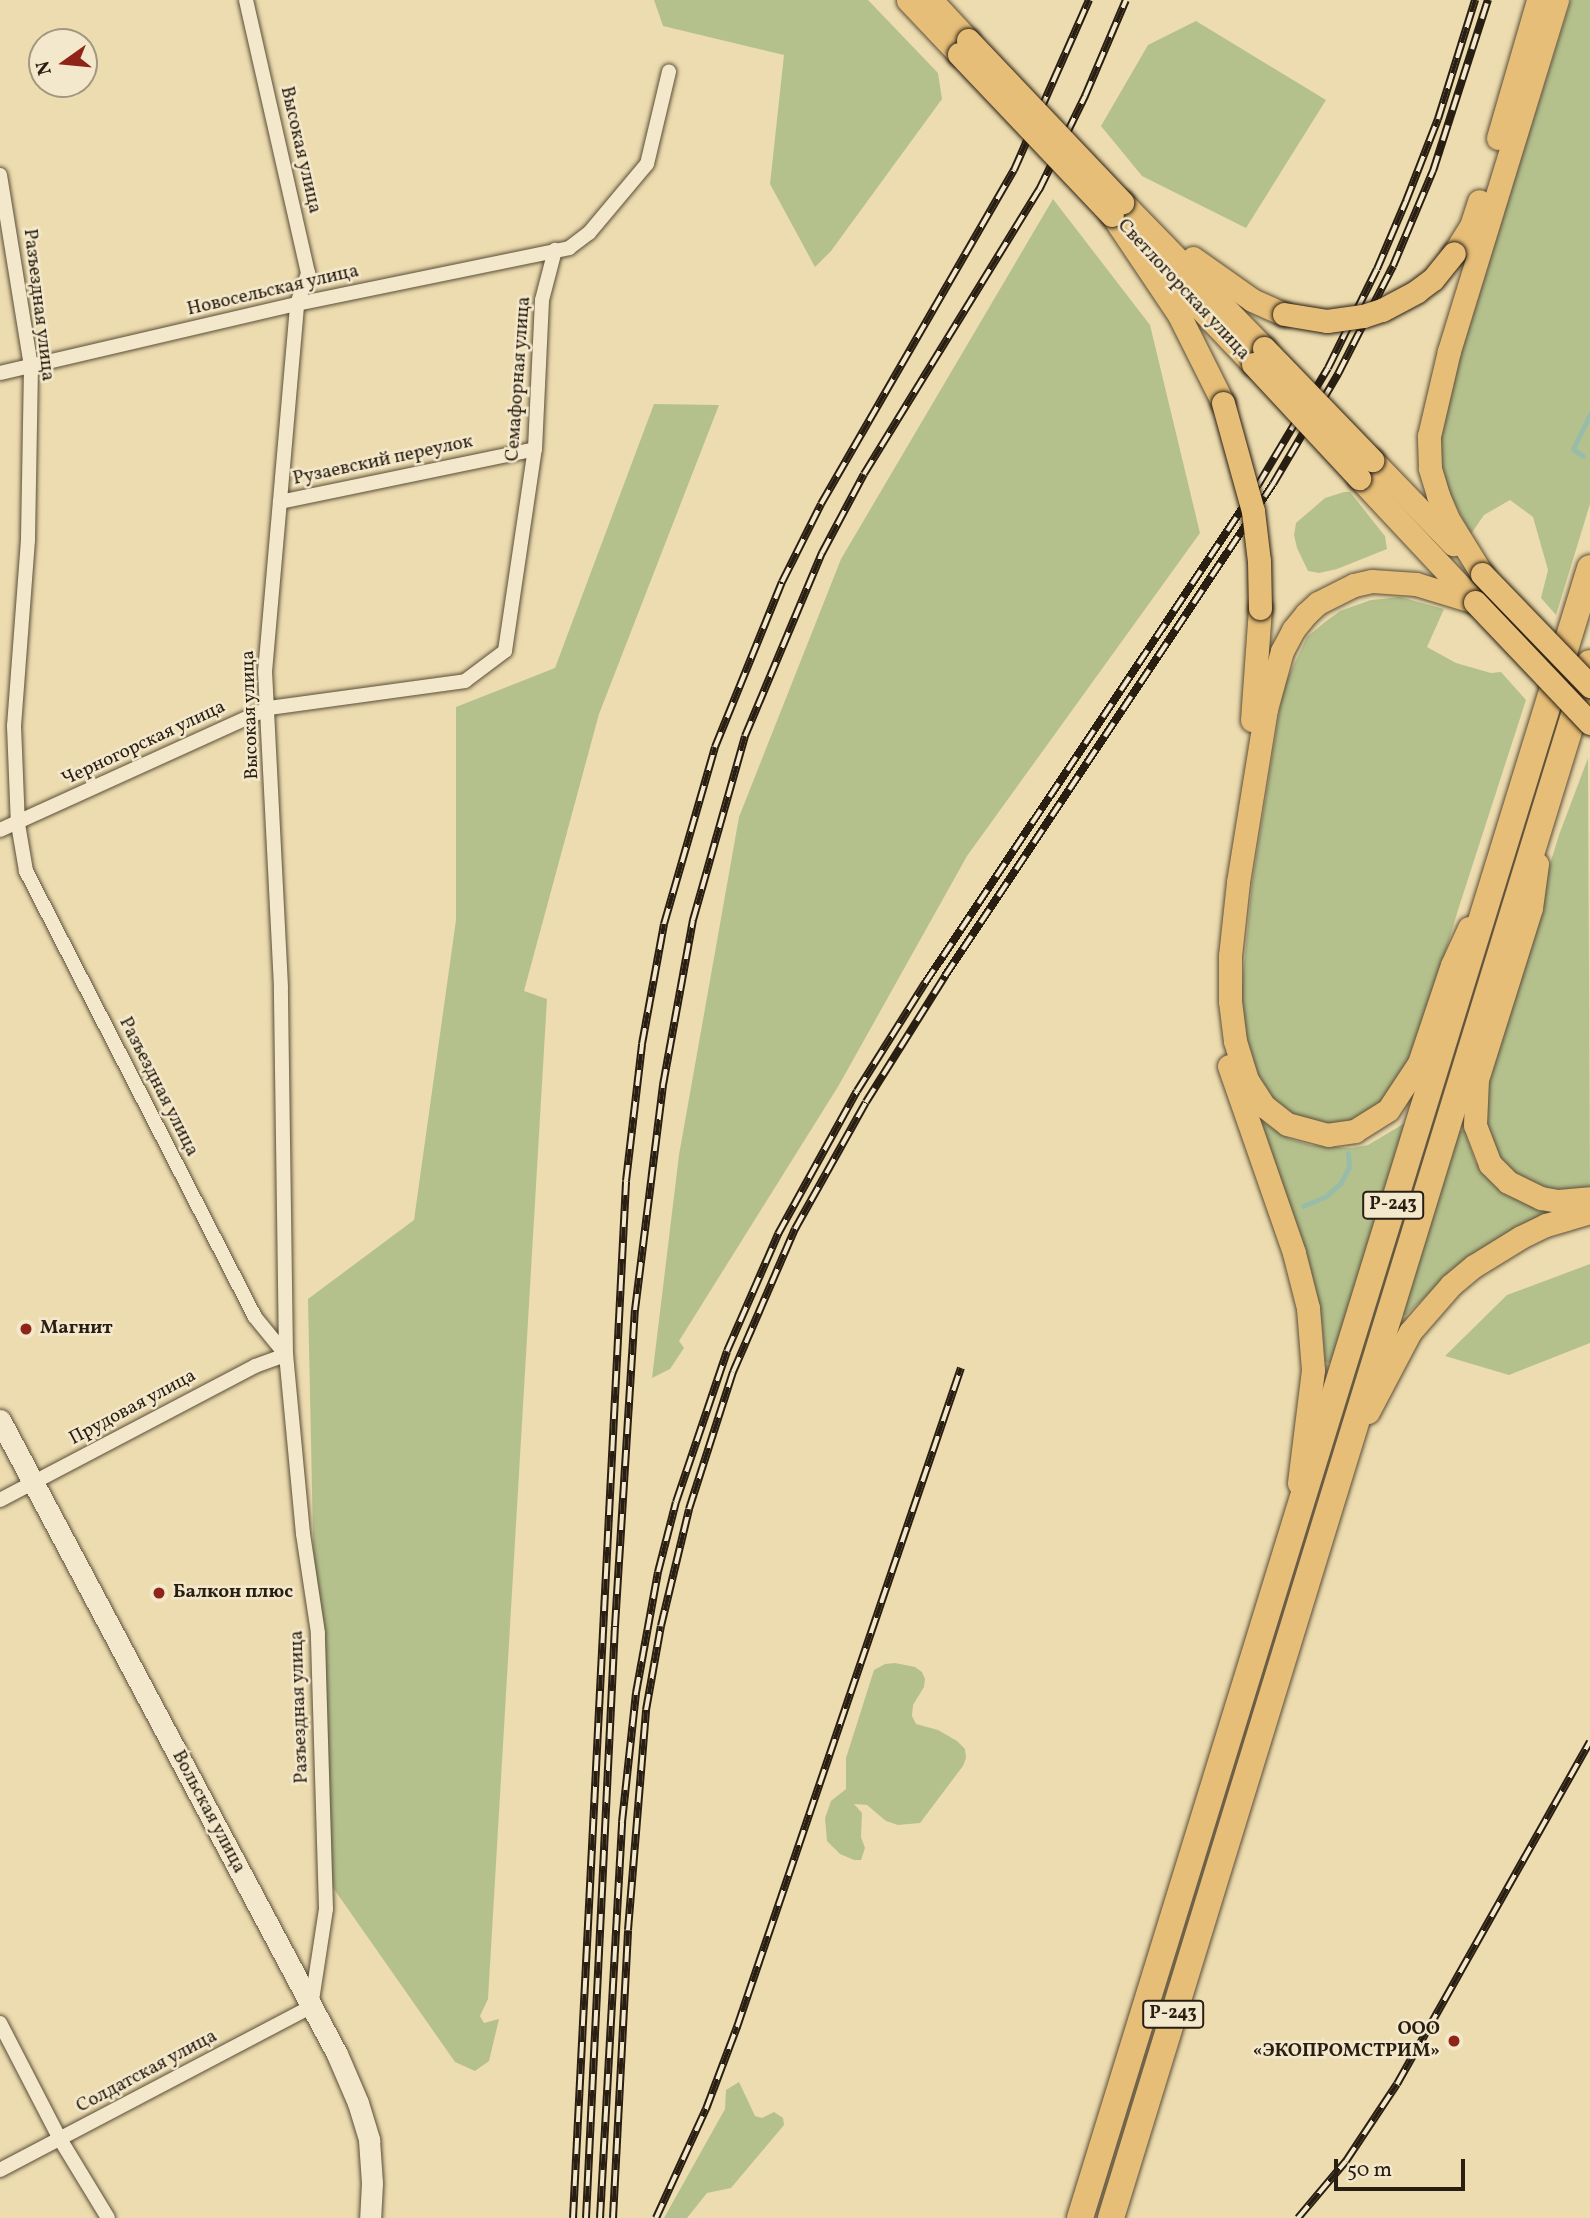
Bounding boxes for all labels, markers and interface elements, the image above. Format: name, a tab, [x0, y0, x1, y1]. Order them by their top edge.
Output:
north arrow	[28, 28, 98, 98]
text: N	[30, 58, 59, 78]
street label: Высокая улица	[274, 84, 326, 216]
street label: Светлогорская улица	[1112, 215, 1254, 365]
street label: Разъездная улица	[17, 227, 59, 383]
street label: Новосельская улица	[185, 260, 361, 322]
street label: Семафорная улица	[502, 296, 536, 462]
street label: Рузаевский переулок	[291, 431, 475, 491]
street label: Высокая улица	[237, 650, 265, 780]
street label: Черногорская улица	[58, 696, 230, 792]
street label: Разъездная улица	[113, 1013, 203, 1161]
road number: Р-243	[1362, 1190, 1424, 1220]
place label: Магнит	[40, 1318, 113, 1340]
marker: Магнит	[18, 1321, 34, 1337]
street label: Прудовая улица	[65, 1365, 201, 1451]
place label: Балкон плюс	[173, 1582, 293, 1604]
marker: Балкон плюс	[151, 1585, 167, 1601]
street label: Разъездная улица	[286, 1630, 314, 1784]
street label: Вольская улица	[166, 1747, 250, 1877]
road number: Р-243	[1142, 2000, 1204, 2028]
place label: ООО «ЭКОПРОМСТРИМ»	[1253, 2019, 1440, 2063]
street label: Солдатская улица	[73, 2025, 221, 2119]
marker: ООО «ЭКОПРОМСТРИМ»	[1446, 2033, 1462, 2049]
scale bar	[1338, 2144, 1469, 2188]
text: 50 m	[1347, 2156, 1392, 2185]

